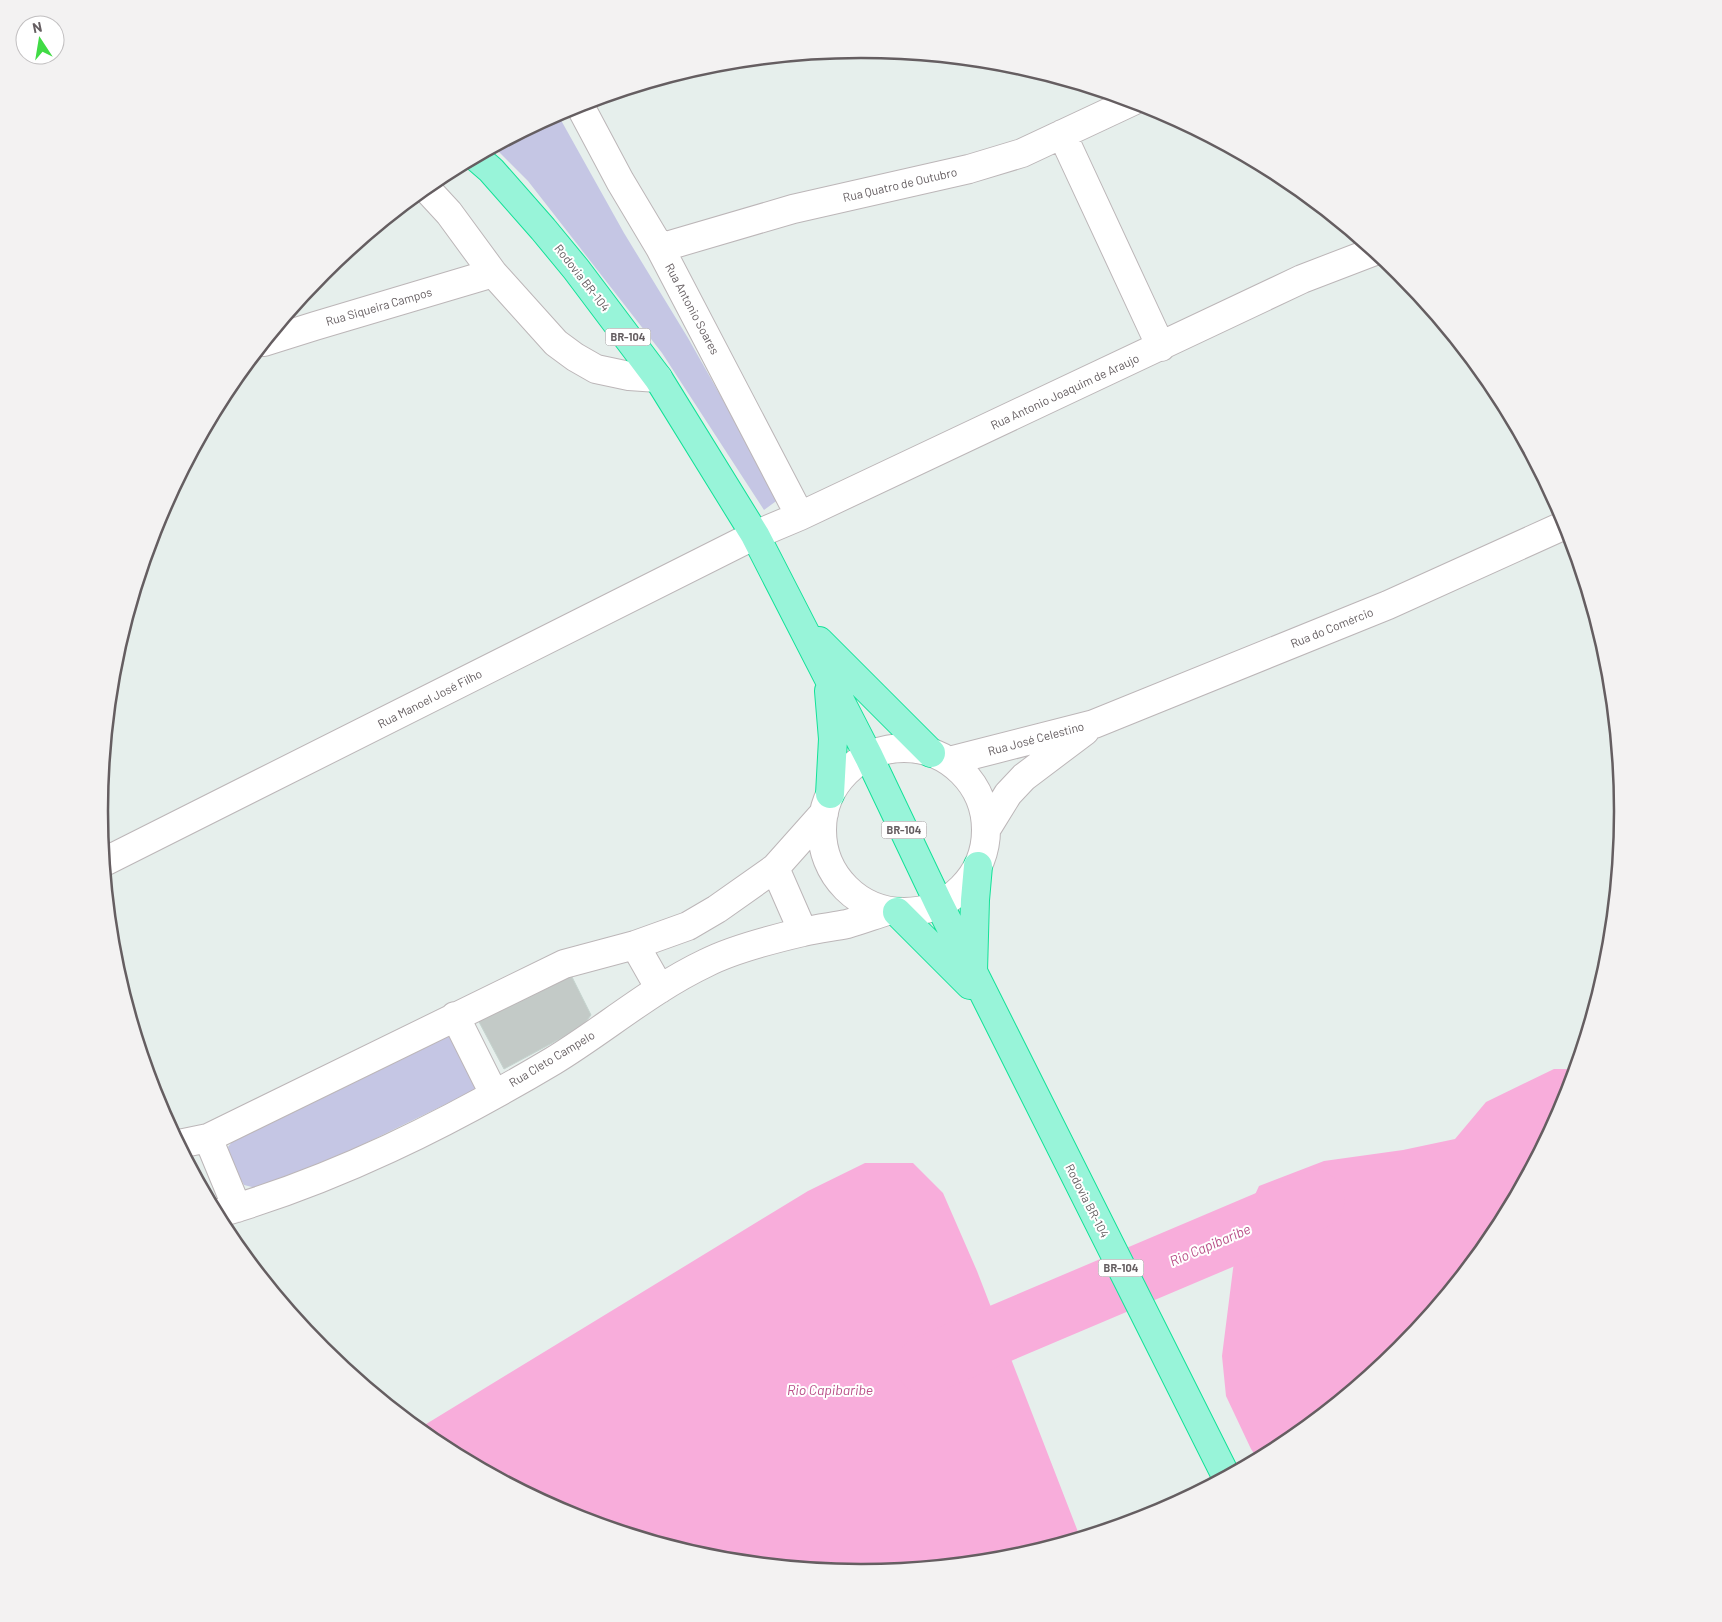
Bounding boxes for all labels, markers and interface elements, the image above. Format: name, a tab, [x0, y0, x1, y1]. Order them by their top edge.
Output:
north arrow	[15, 15, 65, 65]
text: N	[31, 18, 44, 36]
street label: Rua Quatro de Outubro	[841, 164, 958, 204]
street label: Rodovia BR-104	[552, 241, 613, 314]
street label: Rua Antonio Soares	[663, 261, 723, 357]
street label: Rua Siqueira Campos	[324, 284, 434, 328]
road number: BR-104	[606, 328, 650, 346]
street label: Rua Antonio Joaquim de Araujo	[988, 350, 1141, 432]
street label: Rua do Comércio	[1288, 604, 1375, 650]
street label: Rua Manoel José Filho	[375, 666, 484, 730]
street label: Rua José Celestino	[986, 718, 1085, 758]
road number: BR-104	[882, 822, 926, 838]
street label: Rua Cleto Campelo	[506, 1027, 597, 1089]
street label: Rodovia BR-104	[1063, 1161, 1113, 1240]
water label: Rio Capibaribe	[1167, 1220, 1253, 1269]
road number: BR-104	[1098, 1260, 1144, 1276]
water label: Rio Capibaribe	[787, 1381, 873, 1398]

